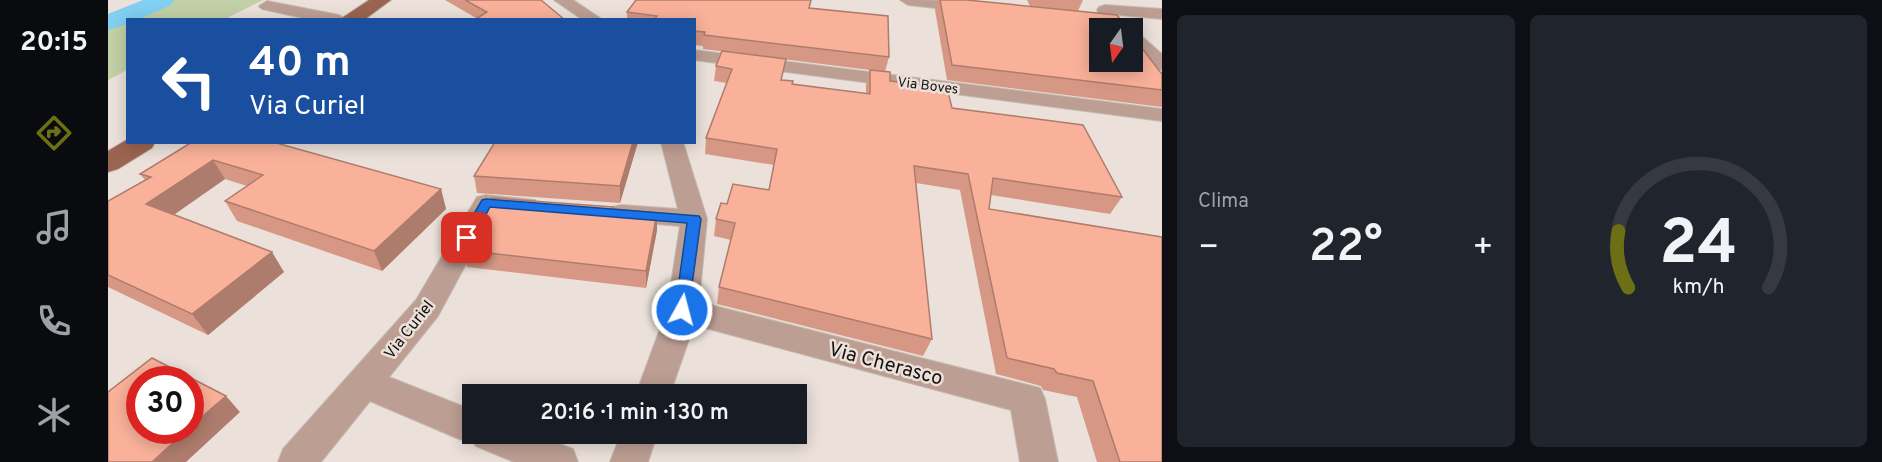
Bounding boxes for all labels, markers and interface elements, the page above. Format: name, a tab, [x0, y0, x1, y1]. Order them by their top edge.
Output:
north arrow	[1089, 18, 1143, 72]
map controls	[1089, 18, 1143, 72]
text: 20:15	[20, 26, 88, 60]
text: 40 m	[249, 38, 351, 91]
icon: left	[150, 42, 228, 120]
street label: Via Boves	[896, 74, 959, 99]
text: Via Curiel	[249, 90, 366, 124]
icon: directions	[33, 112, 75, 154]
text: Clima	[1198, 189, 1249, 215]
icon: music	[33, 206, 75, 248]
text: 24	[1659, 207, 1737, 286]
pin	[441, 212, 492, 263]
text: 22°	[1309, 220, 1383, 277]
icon: arrive	[450, 221, 483, 254]
text: −	[1198, 228, 1219, 270]
text: +	[1472, 228, 1493, 270]
text: km/h	[1672, 274, 1724, 301]
position arrow	[650, 278, 714, 342]
street label: Via Curiel	[380, 297, 439, 364]
icon: phone	[33, 300, 75, 342]
street label: Via Cherasco	[826, 337, 945, 393]
speed limit sign: 30	[126, 366, 204, 444]
icon: climate	[33, 394, 75, 436]
text: 20:16 · 1 min · 130 m	[540, 400, 729, 427]

